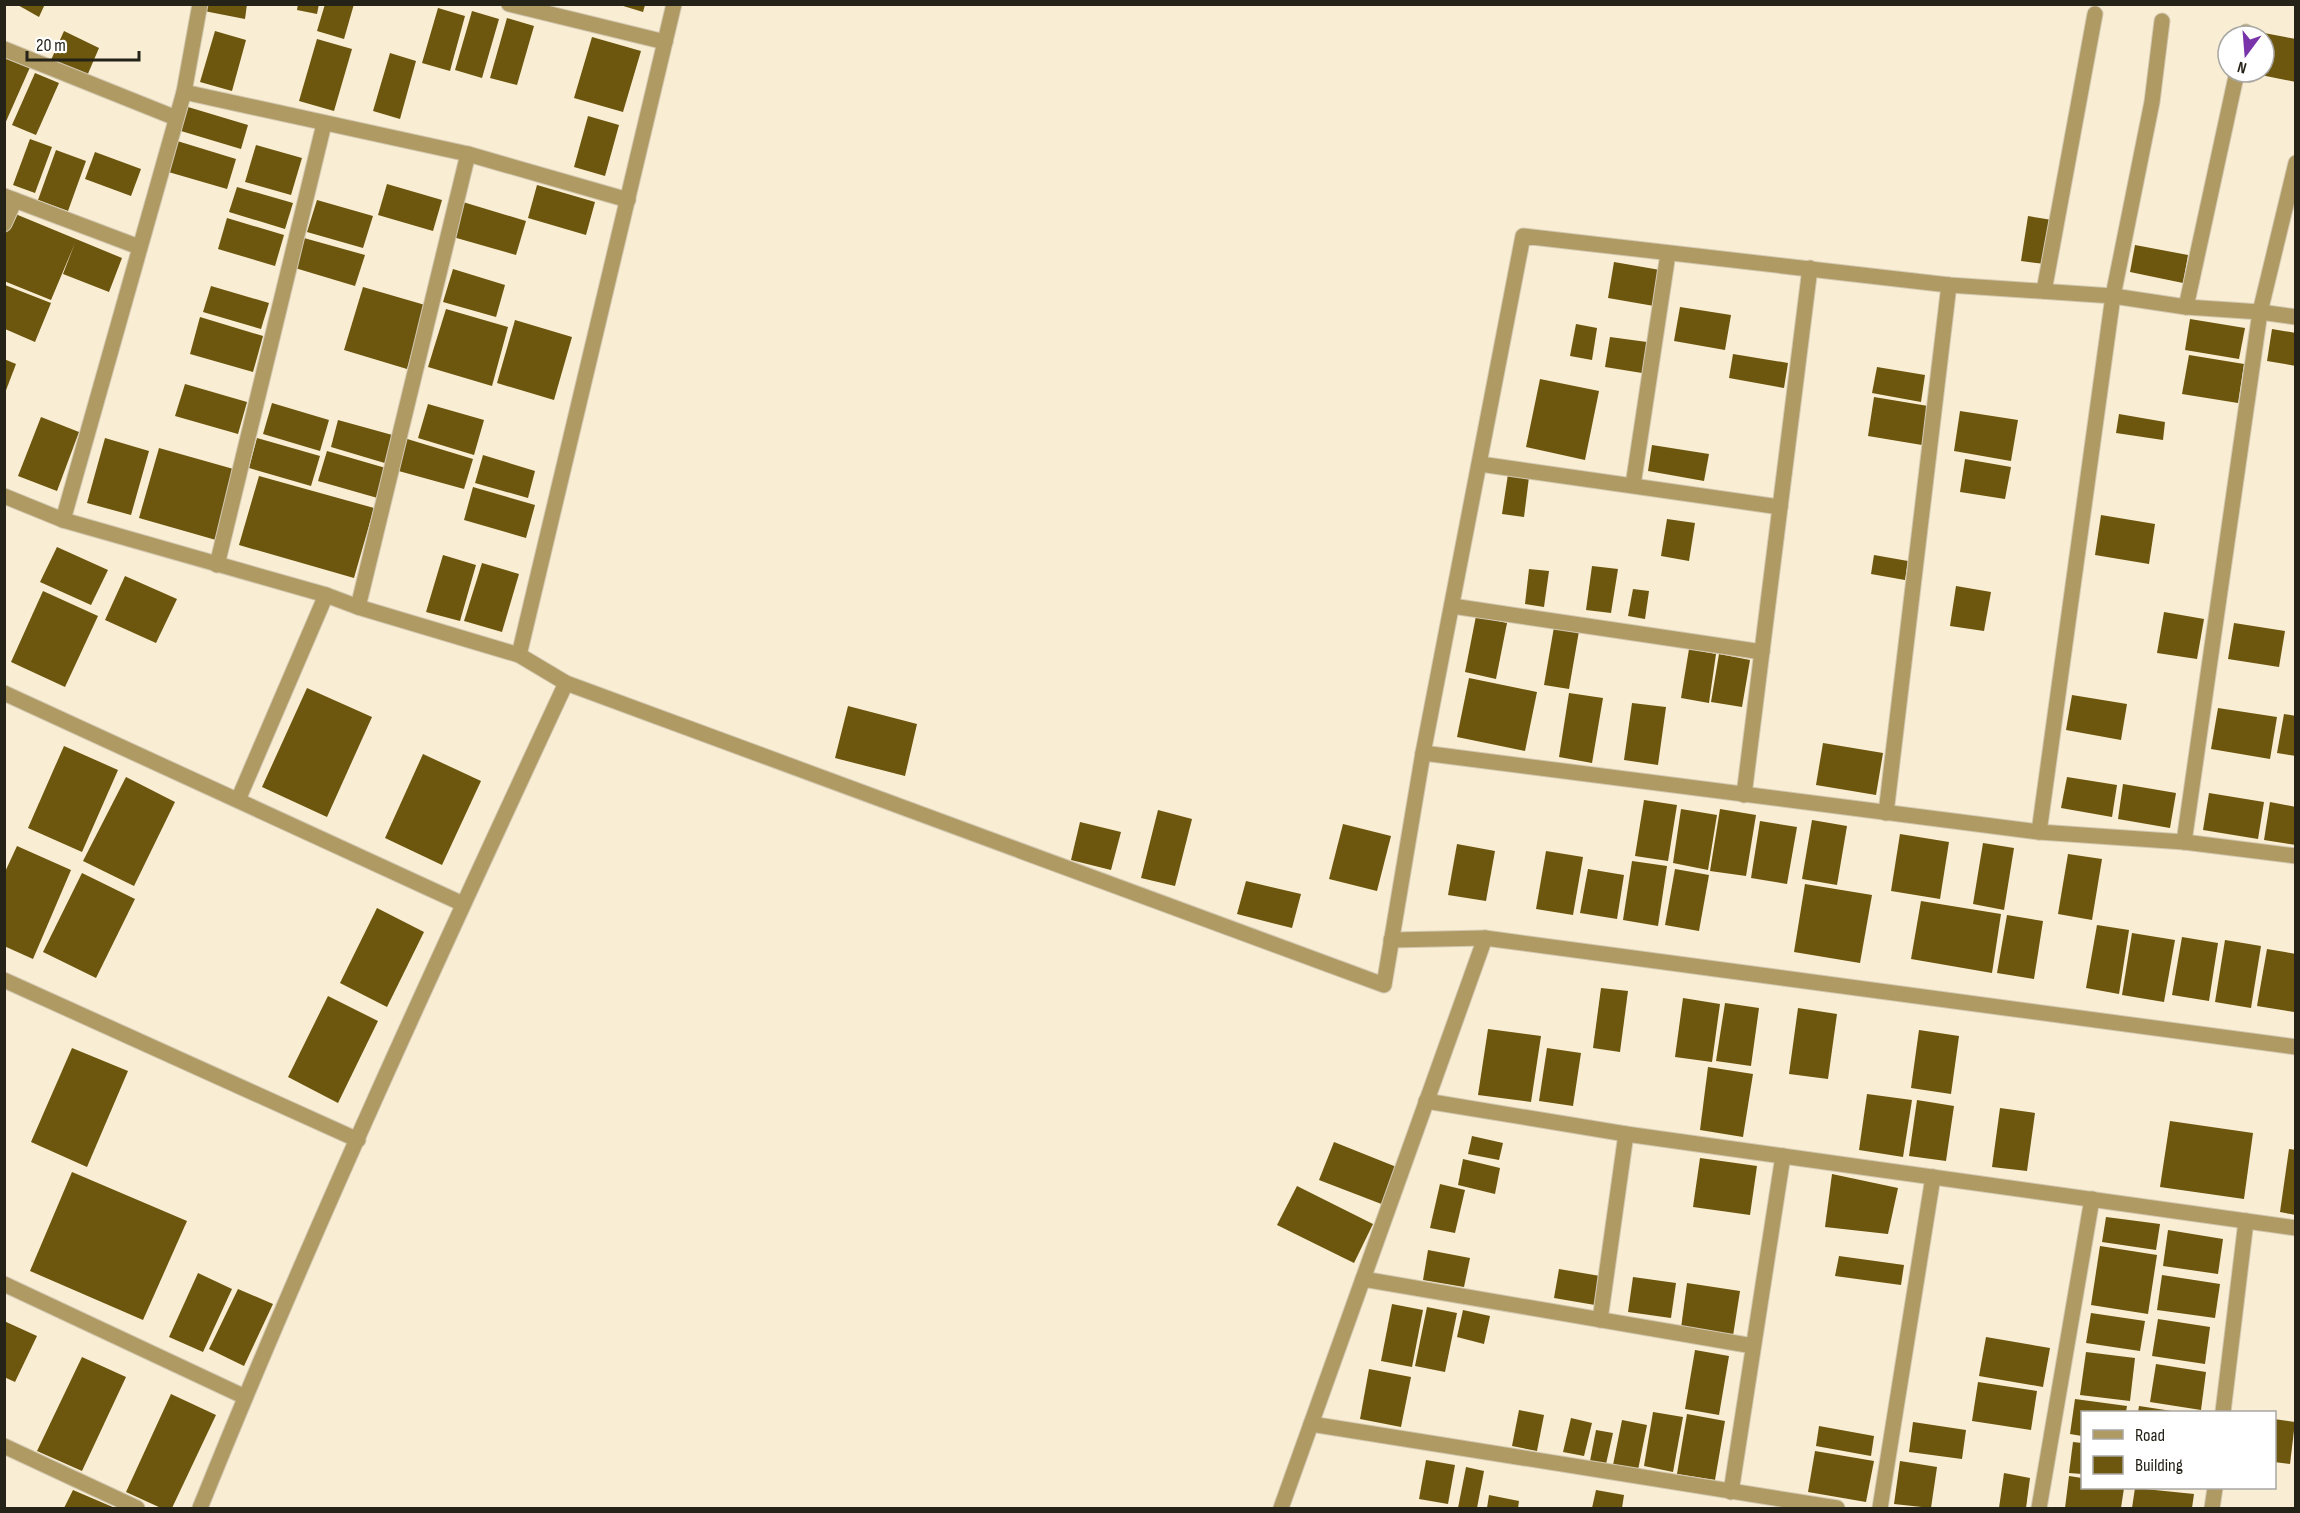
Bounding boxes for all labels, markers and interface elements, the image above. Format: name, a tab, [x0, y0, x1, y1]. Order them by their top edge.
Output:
scale bar	[27, 24, 140, 62]
north arrow	[2216, 24, 2276, 84]
text: 20 m	[36, 35, 66, 56]
text: N	[2236, 57, 2249, 77]
legend	[2081, 1411, 2276, 1489]
text: Road	[2135, 1425, 2165, 1446]
text: Building	[2135, 1455, 2183, 1476]

